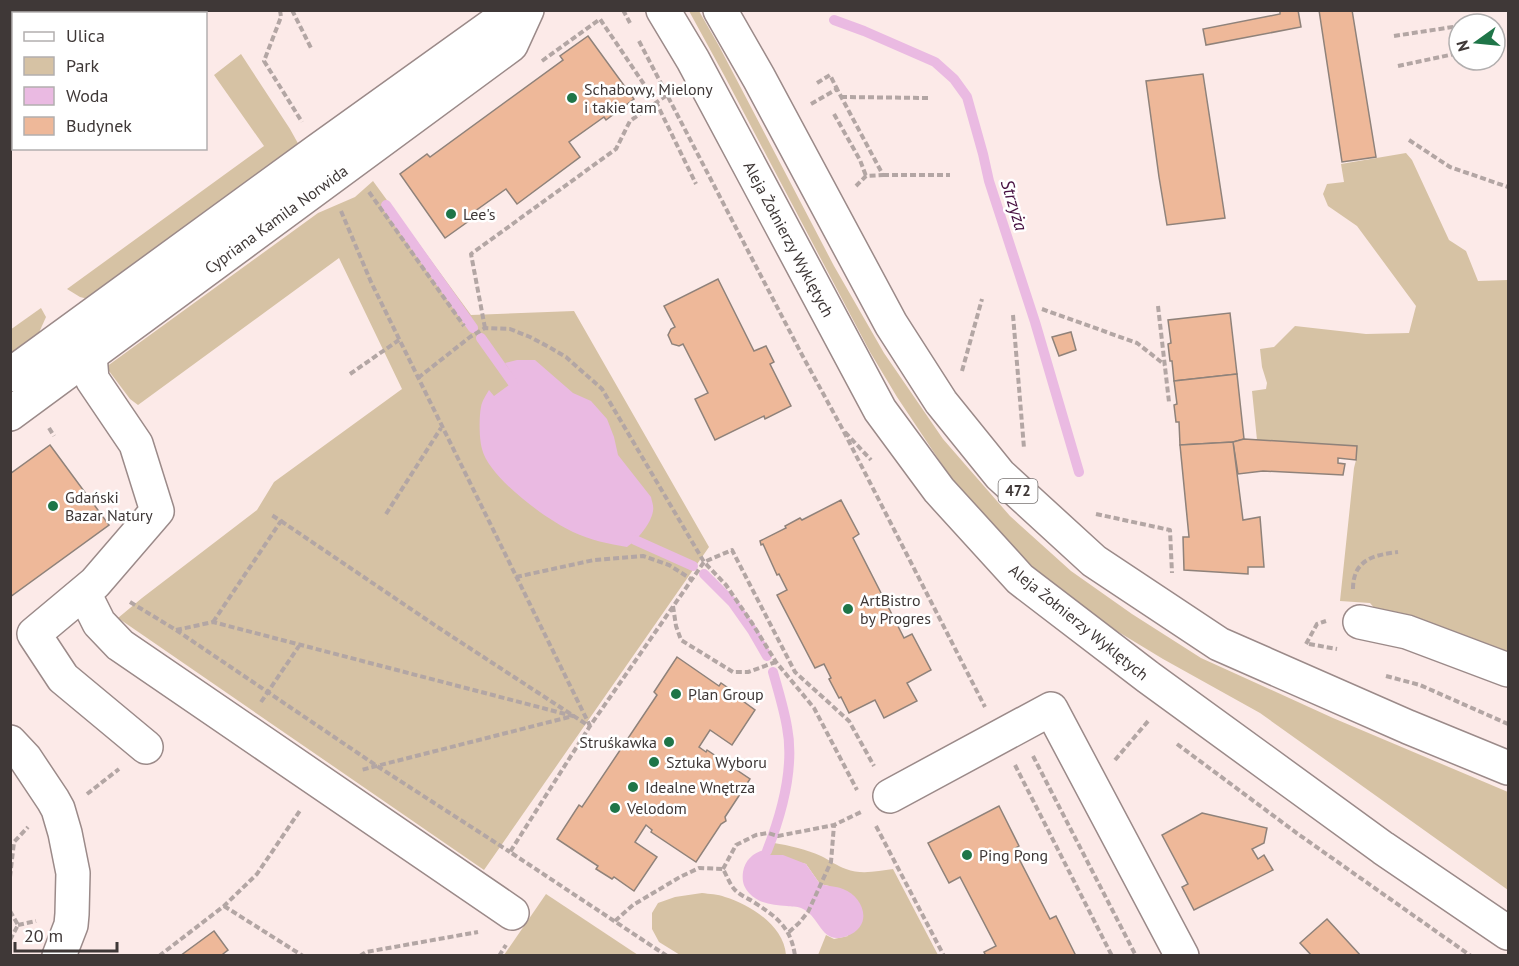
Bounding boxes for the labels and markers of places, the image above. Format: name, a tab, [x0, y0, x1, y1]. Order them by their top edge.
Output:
place label: Schabowy, Mielony i takie tam	[584, 79, 713, 117]
marker: Schabowy, Mielony i takie tam	[565, 91, 579, 105]
place label: Lee's	[463, 204, 496, 224]
marker: Lee's	[444, 207, 458, 221]
place label: Gdański Bazar Natury	[65, 487, 153, 525]
marker: Gdański Bazar Natury	[46, 499, 60, 513]
place label: ArtBistro by Progres	[860, 590, 931, 628]
marker: ArtBistro by Progres	[841, 602, 855, 616]
place label: Plan Group	[688, 684, 764, 704]
marker: Plan Group	[669, 687, 683, 701]
place label: Struśkawka	[579, 732, 657, 752]
marker: Struśkawka	[662, 735, 676, 749]
place label: Sztuka Wyboru	[666, 752, 767, 772]
marker: Sztuka Wyboru	[647, 755, 661, 769]
place label: Idealne Wnętrza	[645, 777, 755, 797]
marker: Idealne Wnętrza	[626, 780, 640, 794]
place label: Velodom	[626, 798, 687, 818]
marker: Velodom	[608, 801, 622, 815]
place label: Ping Pong	[979, 845, 1048, 865]
marker: Ping Pong	[960, 848, 974, 862]

